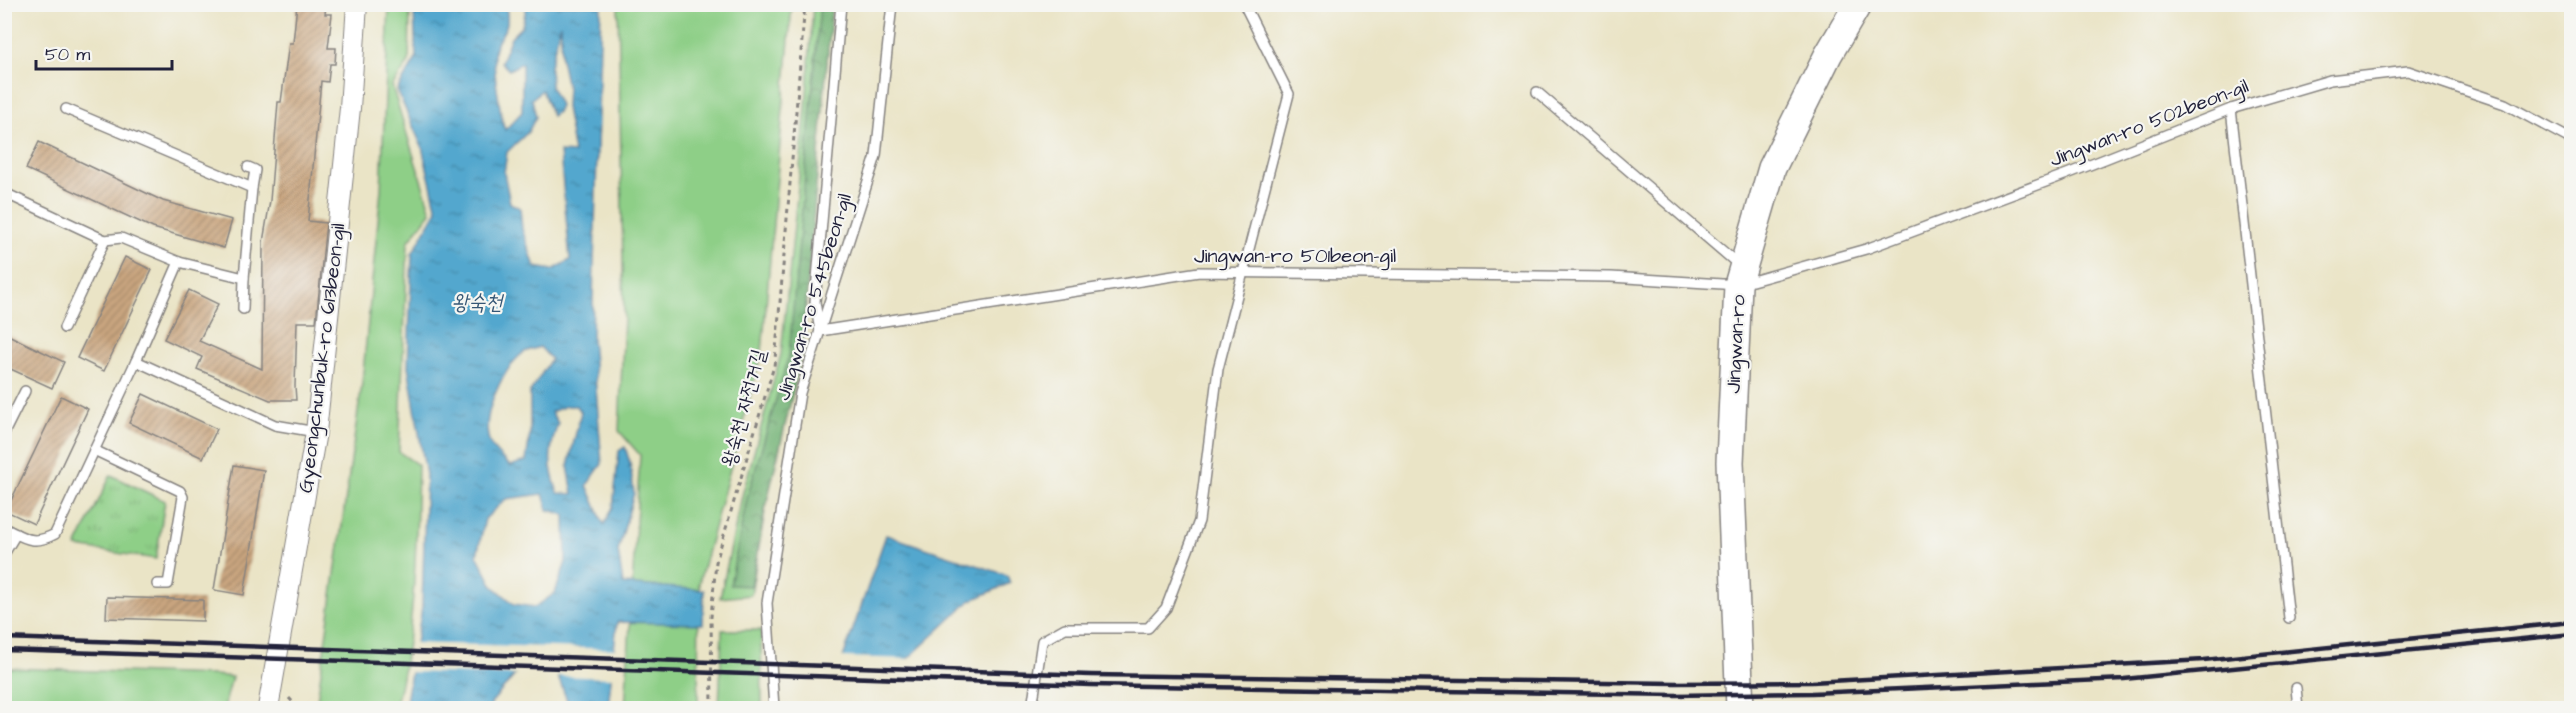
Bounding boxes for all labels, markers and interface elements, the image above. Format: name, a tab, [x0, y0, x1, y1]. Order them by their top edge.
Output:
scale bar	[36, 33, 172, 71]
text: 50 m	[45, 42, 90, 67]
street label: Jingwan-ro 502beon-gil	[2045, 72, 2253, 175]
street label: Jingwan-ro 545beon-gil	[769, 190, 860, 404]
street label: Gyeongchunbuk-ro 613beon-gil	[292, 222, 353, 495]
street label: Jingwan-ro 501beon-gil	[1194, 242, 1396, 271]
water label: 왕숙천	[452, 288, 504, 317]
street label: Jingwan-ro	[1719, 294, 1754, 394]
street label: 왕숙천 자전거길	[715, 346, 773, 470]

